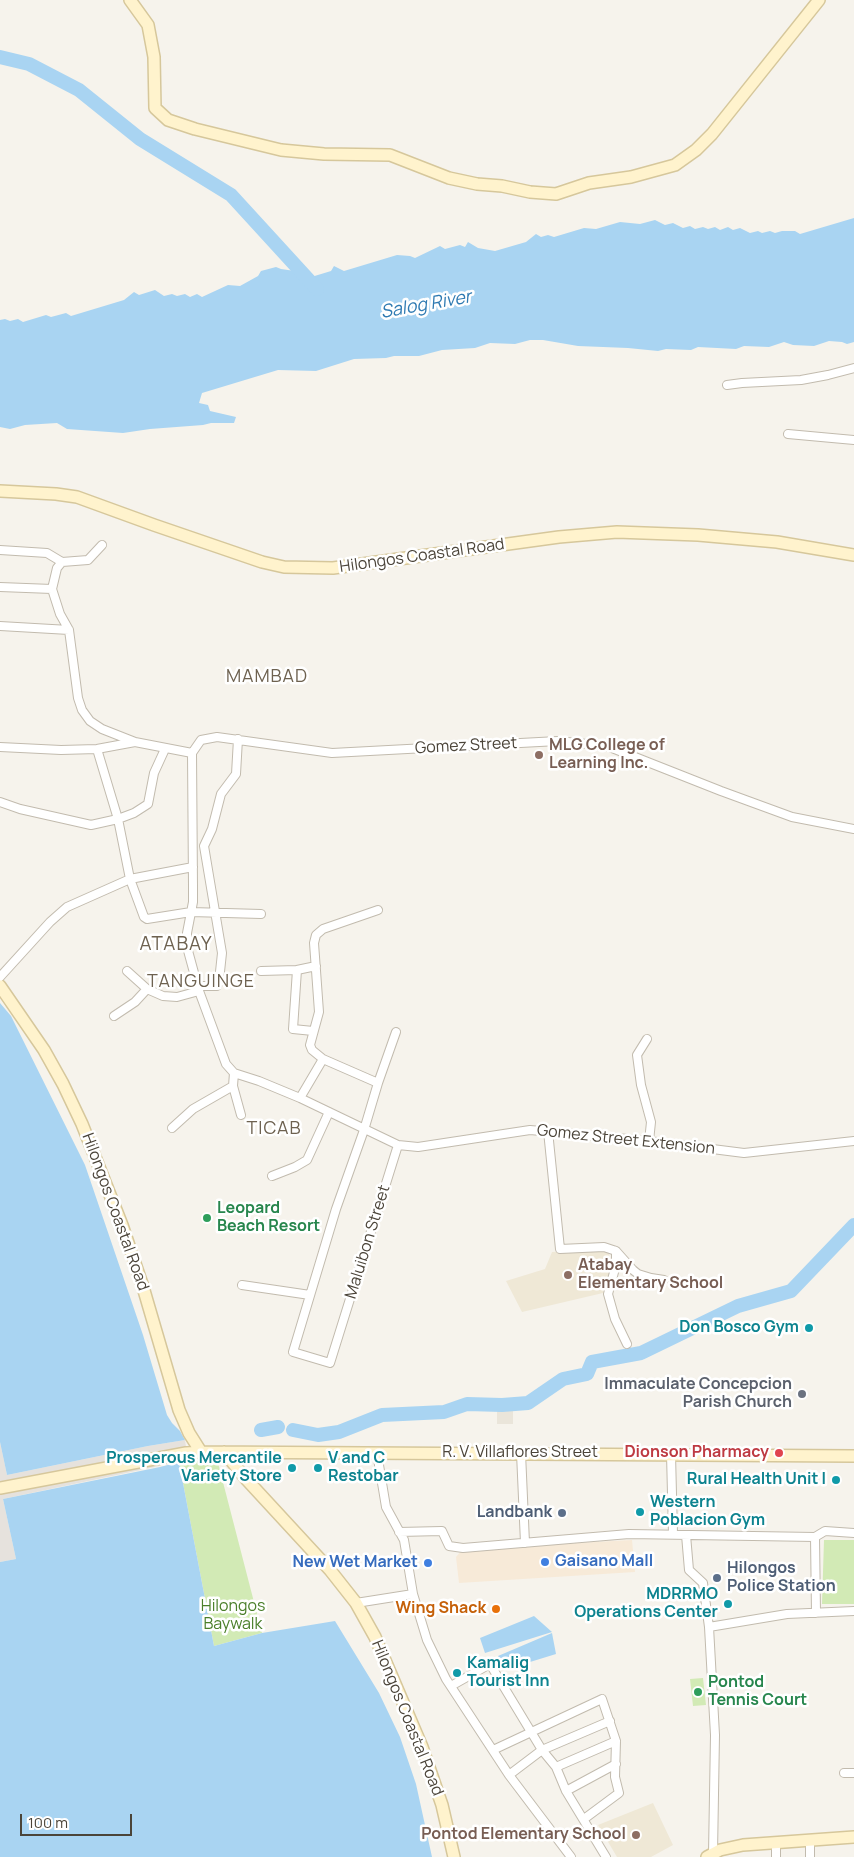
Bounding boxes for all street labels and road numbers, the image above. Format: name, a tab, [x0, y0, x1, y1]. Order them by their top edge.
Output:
street label: Hilongos Coastal Road	[338, 535, 506, 577]
street label: Gomez Street	[414, 734, 518, 758]
street label: Gomez Street Extension	[536, 1121, 716, 1159]
street label: Hilongos Coastal Road	[78, 1131, 152, 1293]
street label: Maluibon Street	[342, 1183, 394, 1301]
street label: R. V. Villaflores Street	[442, 1443, 598, 1463]
street label: Hilongos Coastal Road	[367, 1637, 447, 1799]

